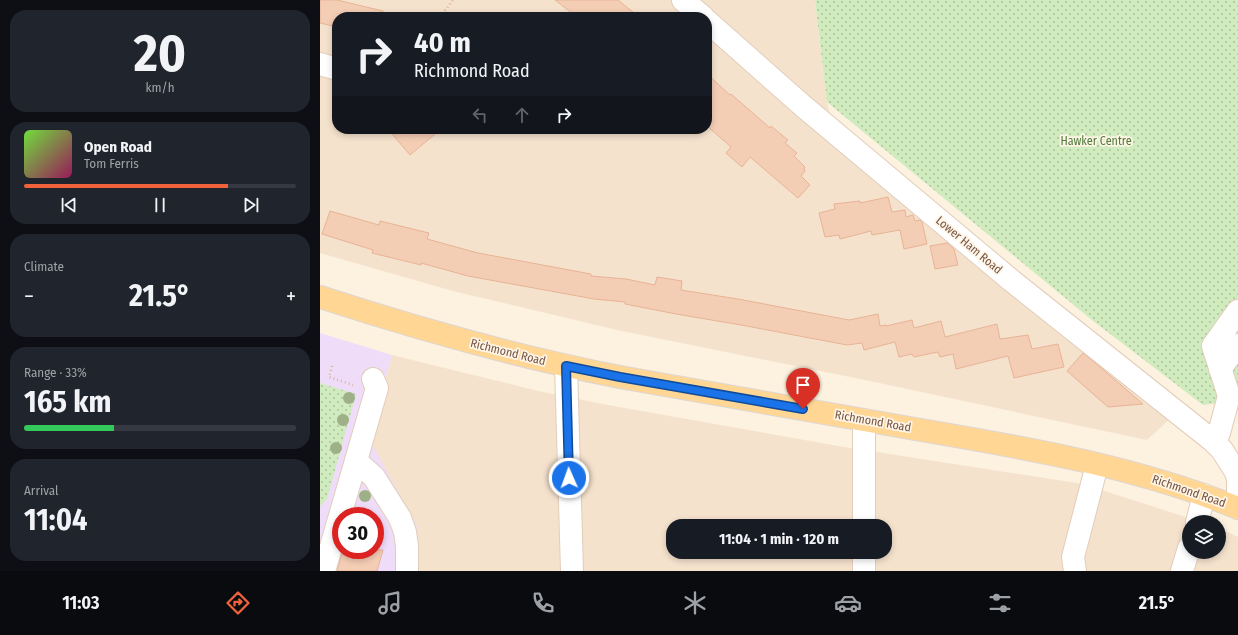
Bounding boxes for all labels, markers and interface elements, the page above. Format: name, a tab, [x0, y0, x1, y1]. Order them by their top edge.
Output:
text: 20	[134, 22, 186, 85]
text: 40 m	[414, 26, 471, 59]
icon: right	[348, 28, 400, 80]
text: Richmond Road	[414, 60, 530, 82]
text: km/h	[146, 80, 175, 95]
icon: left	[469, 104, 491, 126]
icon: ahead	[511, 104, 533, 126]
icon: right	[553, 104, 575, 126]
park label: Hawker Centre	[1060, 134, 1132, 148]
text: Open Road	[84, 138, 152, 156]
text: Tom Ferris	[84, 156, 139, 171]
icon: previous	[58, 194, 80, 216]
icon: pause	[149, 194, 171, 216]
icon: next	[240, 194, 262, 216]
street label: Lower Ham Road	[933, 213, 1005, 277]
text: Climate	[24, 259, 64, 274]
text: 21.5°	[129, 278, 191, 314]
text: −	[24, 283, 34, 310]
text: +	[286, 283, 296, 310]
street label: Richmond Road	[469, 336, 547, 368]
text: Range · 33%	[24, 365, 87, 380]
pin	[786, 368, 820, 409]
icon: arrive	[792, 374, 814, 396]
text: 165 km	[24, 384, 111, 420]
street label: Richmond Road	[834, 407, 912, 435]
position arrow	[548, 457, 590, 499]
street label: Richmond Road	[1150, 472, 1228, 510]
text: Arrival	[24, 483, 58, 498]
text: 11:04	[24, 502, 88, 538]
speed limit sign: 30	[332, 507, 384, 559]
map controls	[1182, 515, 1226, 559]
button: layers	[1182, 515, 1226, 559]
text: 11:04 · 1 min · 120 m	[719, 530, 839, 548]
icon: directions	[224, 589, 252, 617]
icon: music	[376, 589, 404, 617]
icon: phone	[529, 589, 557, 617]
icon: climate	[681, 589, 709, 617]
icon: car	[834, 589, 862, 617]
icon: filters	[986, 589, 1014, 617]
text: 11:03	[62, 592, 99, 614]
text: 21.5°	[1139, 592, 1176, 614]

